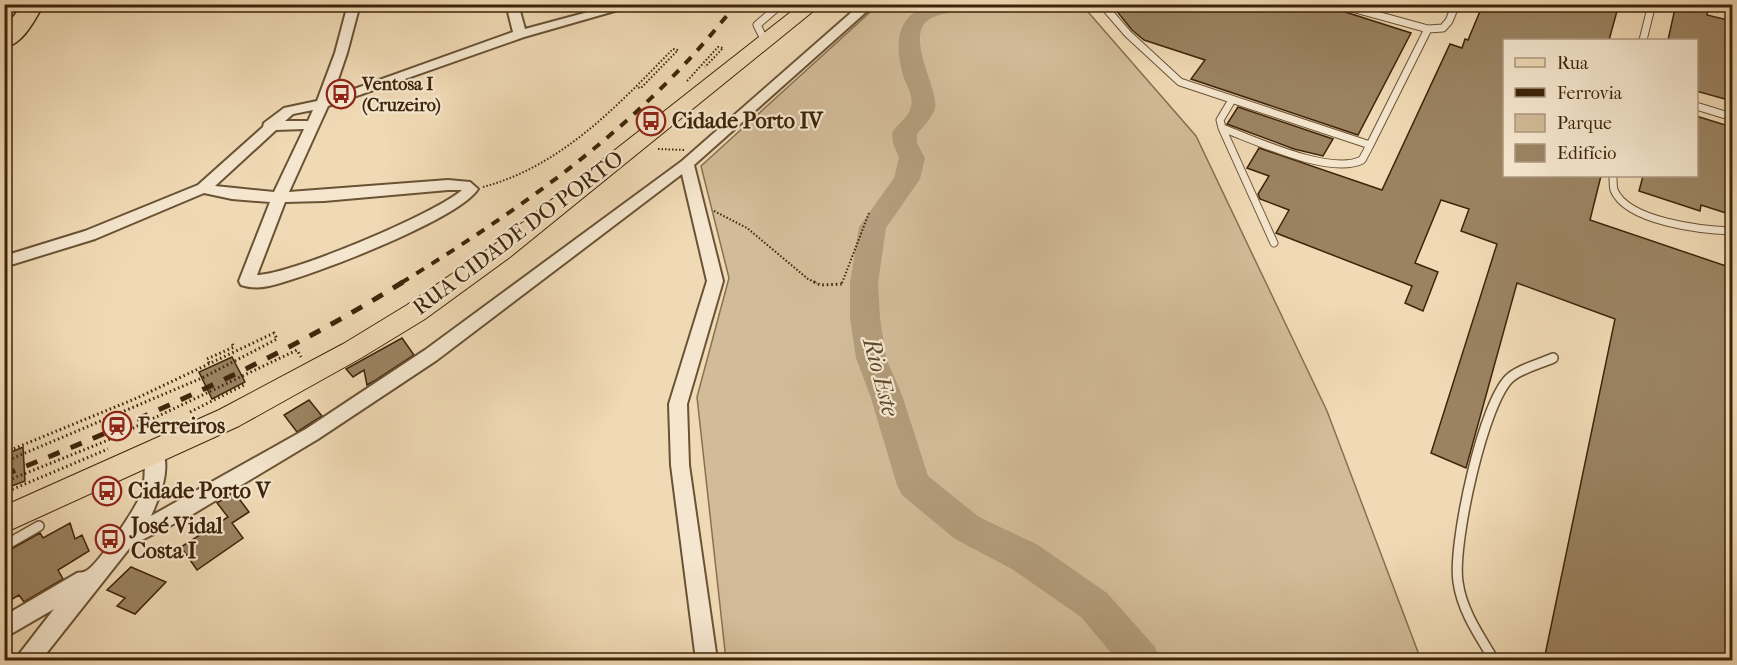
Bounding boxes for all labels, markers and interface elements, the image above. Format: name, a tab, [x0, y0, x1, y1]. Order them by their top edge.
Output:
legend	[1503, 39, 1698, 177]
text: Rua	[1557, 53, 1589, 74]
place label: Ventosa I (Cruzeiro)	[361, 74, 441, 116]
bus stop icon: Ventosa I (Cruzeiro)	[325, 78, 357, 110]
text: Ferrovia	[1557, 83, 1623, 104]
bus stop icon: Cidade Porto IV	[635, 105, 667, 137]
place label: Cidade Porto IV	[672, 108, 824, 134]
text: Parque	[1557, 113, 1612, 134]
text: Edifício	[1557, 143, 1616, 164]
street label: RUA CIDADE DO PORTO	[408, 145, 628, 321]
water label: Rio Este	[857, 333, 905, 420]
station icon: Ferreiros	[101, 410, 133, 442]
place label: Ferreiros	[137, 413, 225, 439]
bus stop icon: Cidade Porto V	[91, 475, 123, 507]
place label: Cidade Porto V	[128, 478, 272, 504]
place label: José Vidal Costa I	[129, 513, 223, 564]
bus stop icon: José Vidal Costa I	[94, 523, 126, 555]

